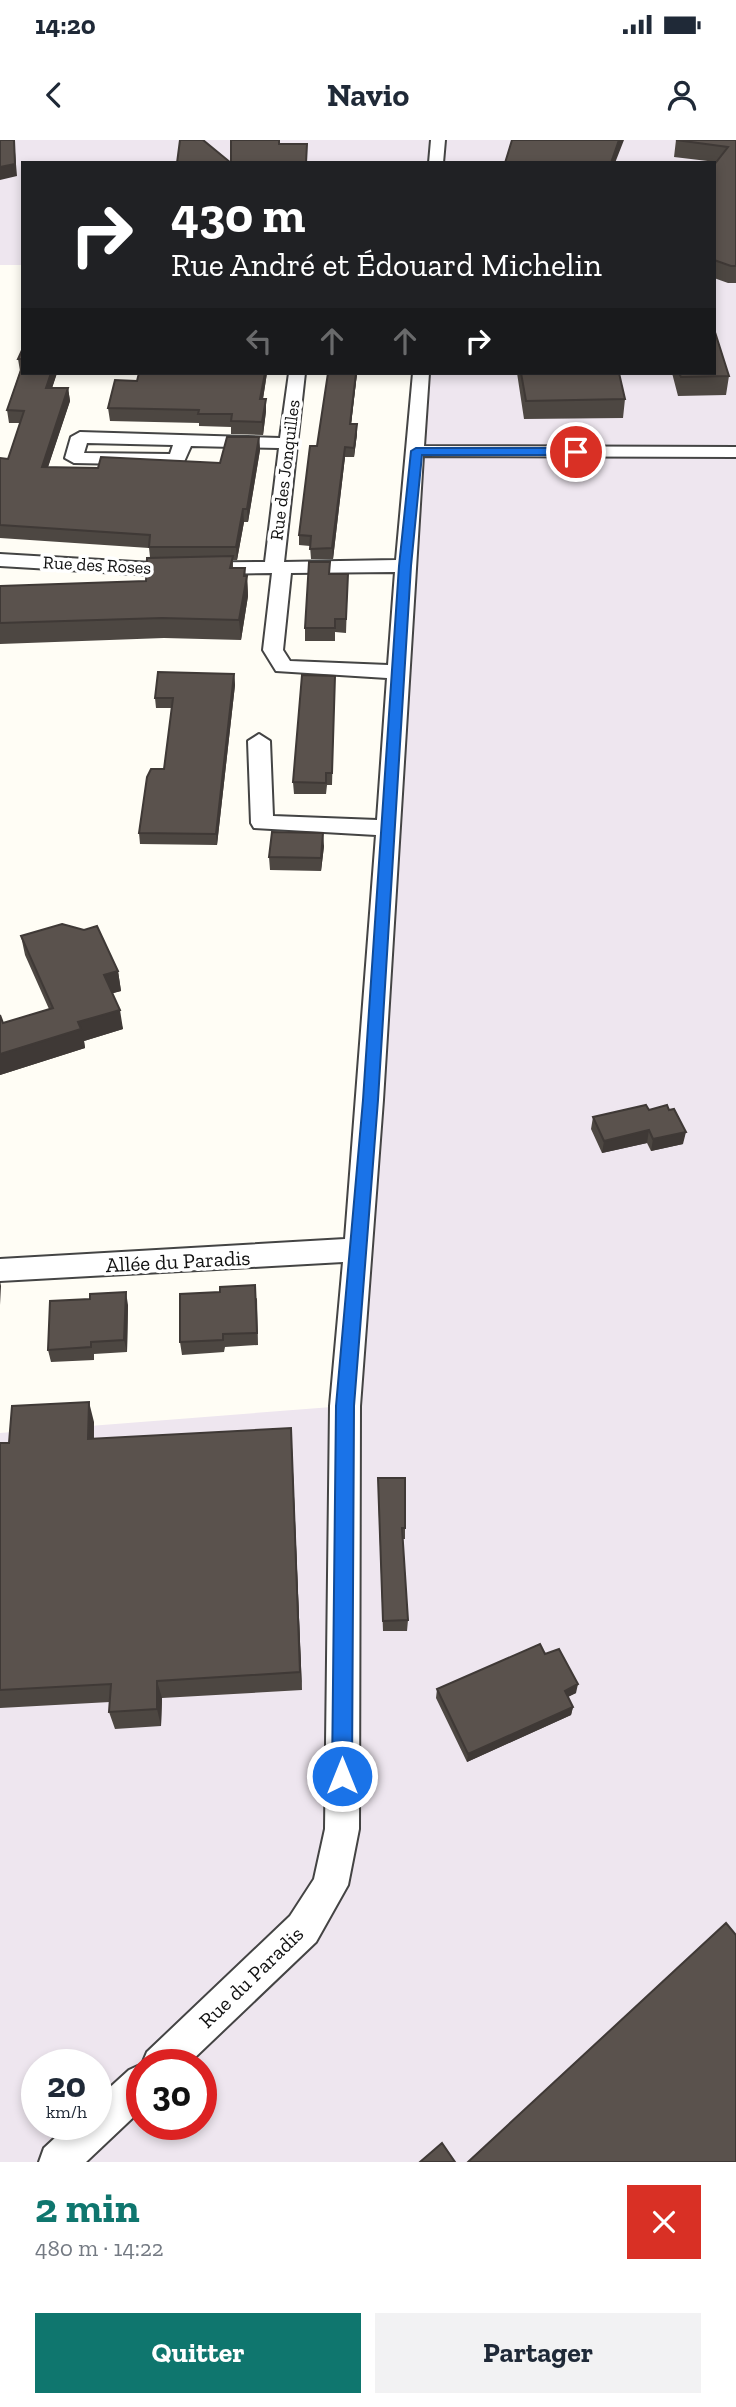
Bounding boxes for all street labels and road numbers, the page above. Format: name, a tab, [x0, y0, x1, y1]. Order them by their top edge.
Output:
street label: Rue des Jonquilles	[265, 398, 305, 542]
street label: Rue des Roses	[42, 551, 152, 579]
street label: Allée du Paradis	[105, 1245, 251, 1277]
street label: Rue du Paradis	[194, 1921, 308, 2033]

